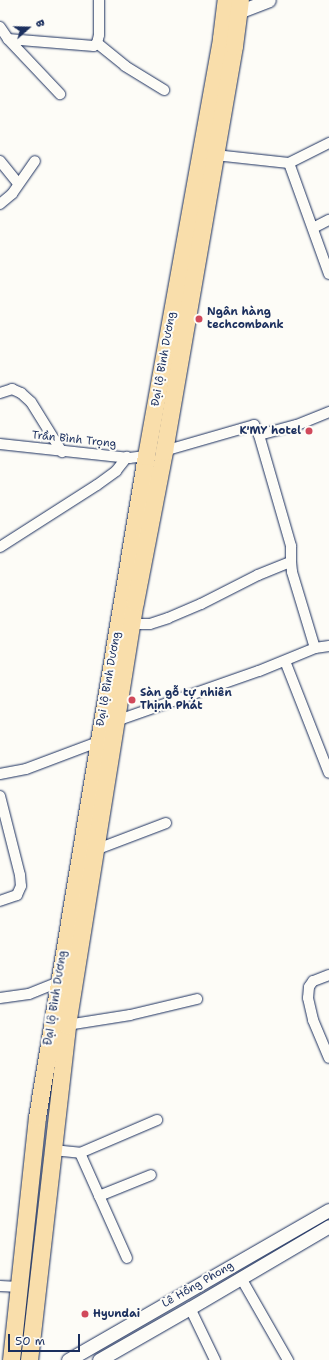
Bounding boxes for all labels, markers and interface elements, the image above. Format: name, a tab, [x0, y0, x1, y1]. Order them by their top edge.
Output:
north arrow	[8, 8, 48, 48]
text: B	[32, 18, 48, 30]
place label: Ngân hàng techcombank	[207, 306, 284, 332]
street label: Đại lộ Bình Dương	[149, 311, 179, 407]
marker: Ngân hàng techcombank	[194, 314, 204, 324]
place label: K'MY hotel	[239, 424, 301, 438]
marker: K'MY hotel	[304, 426, 314, 436]
street label: Trần Bình Trọng	[31, 429, 117, 451]
street label: Đại lộ Bình Dương	[94, 631, 124, 727]
place label: Sàn gỗ tự nhiên Thịnh Phát	[140, 687, 232, 713]
marker: Sàn gỗ tự nhiên Thịnh Phát	[127, 695, 137, 705]
street label: Đại lộ Bình Dương	[42, 950, 70, 1046]
street label: Lê Hồng Phong	[160, 1259, 236, 1311]
place label: Hyundai	[93, 1307, 140, 1321]
marker: Hyundai	[80, 1309, 90, 1319]
scale bar	[10, 1326, 82, 1352]
text: 50 m	[15, 1333, 45, 1349]

